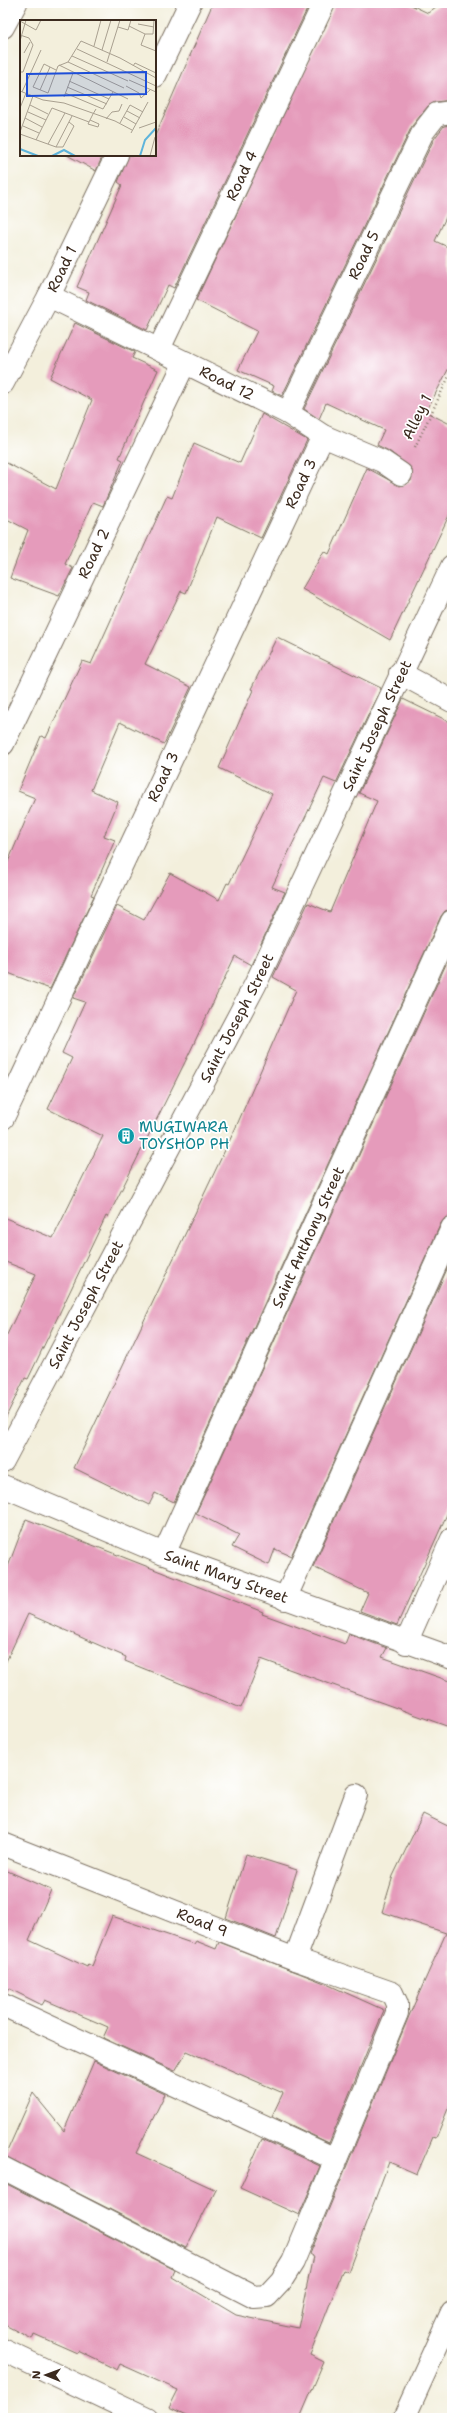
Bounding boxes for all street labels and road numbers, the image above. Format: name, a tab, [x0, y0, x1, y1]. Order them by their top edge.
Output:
street label: Road 4	[221, 147, 262, 204]
street label: Road 5	[344, 227, 384, 283]
street label: Road 1	[42, 243, 82, 296]
street label: Road 12	[196, 361, 258, 405]
street label: Alley 1	[397, 391, 437, 443]
street label: Road 3	[280, 455, 321, 512]
street label: Road 2	[73, 525, 114, 582]
street label: Saint Joseph Street	[337, 657, 416, 795]
street label: Road 3	[143, 748, 184, 805]
street label: Saint Joseph Street	[195, 950, 278, 1086]
street label: Saint Anthony Street	[267, 1163, 349, 1311]
street label: Saint Joseph Street	[44, 1237, 128, 1372]
street label: Saint Mary Street	[162, 1545, 291, 1608]
street label: Road 9	[174, 1903, 231, 1941]

